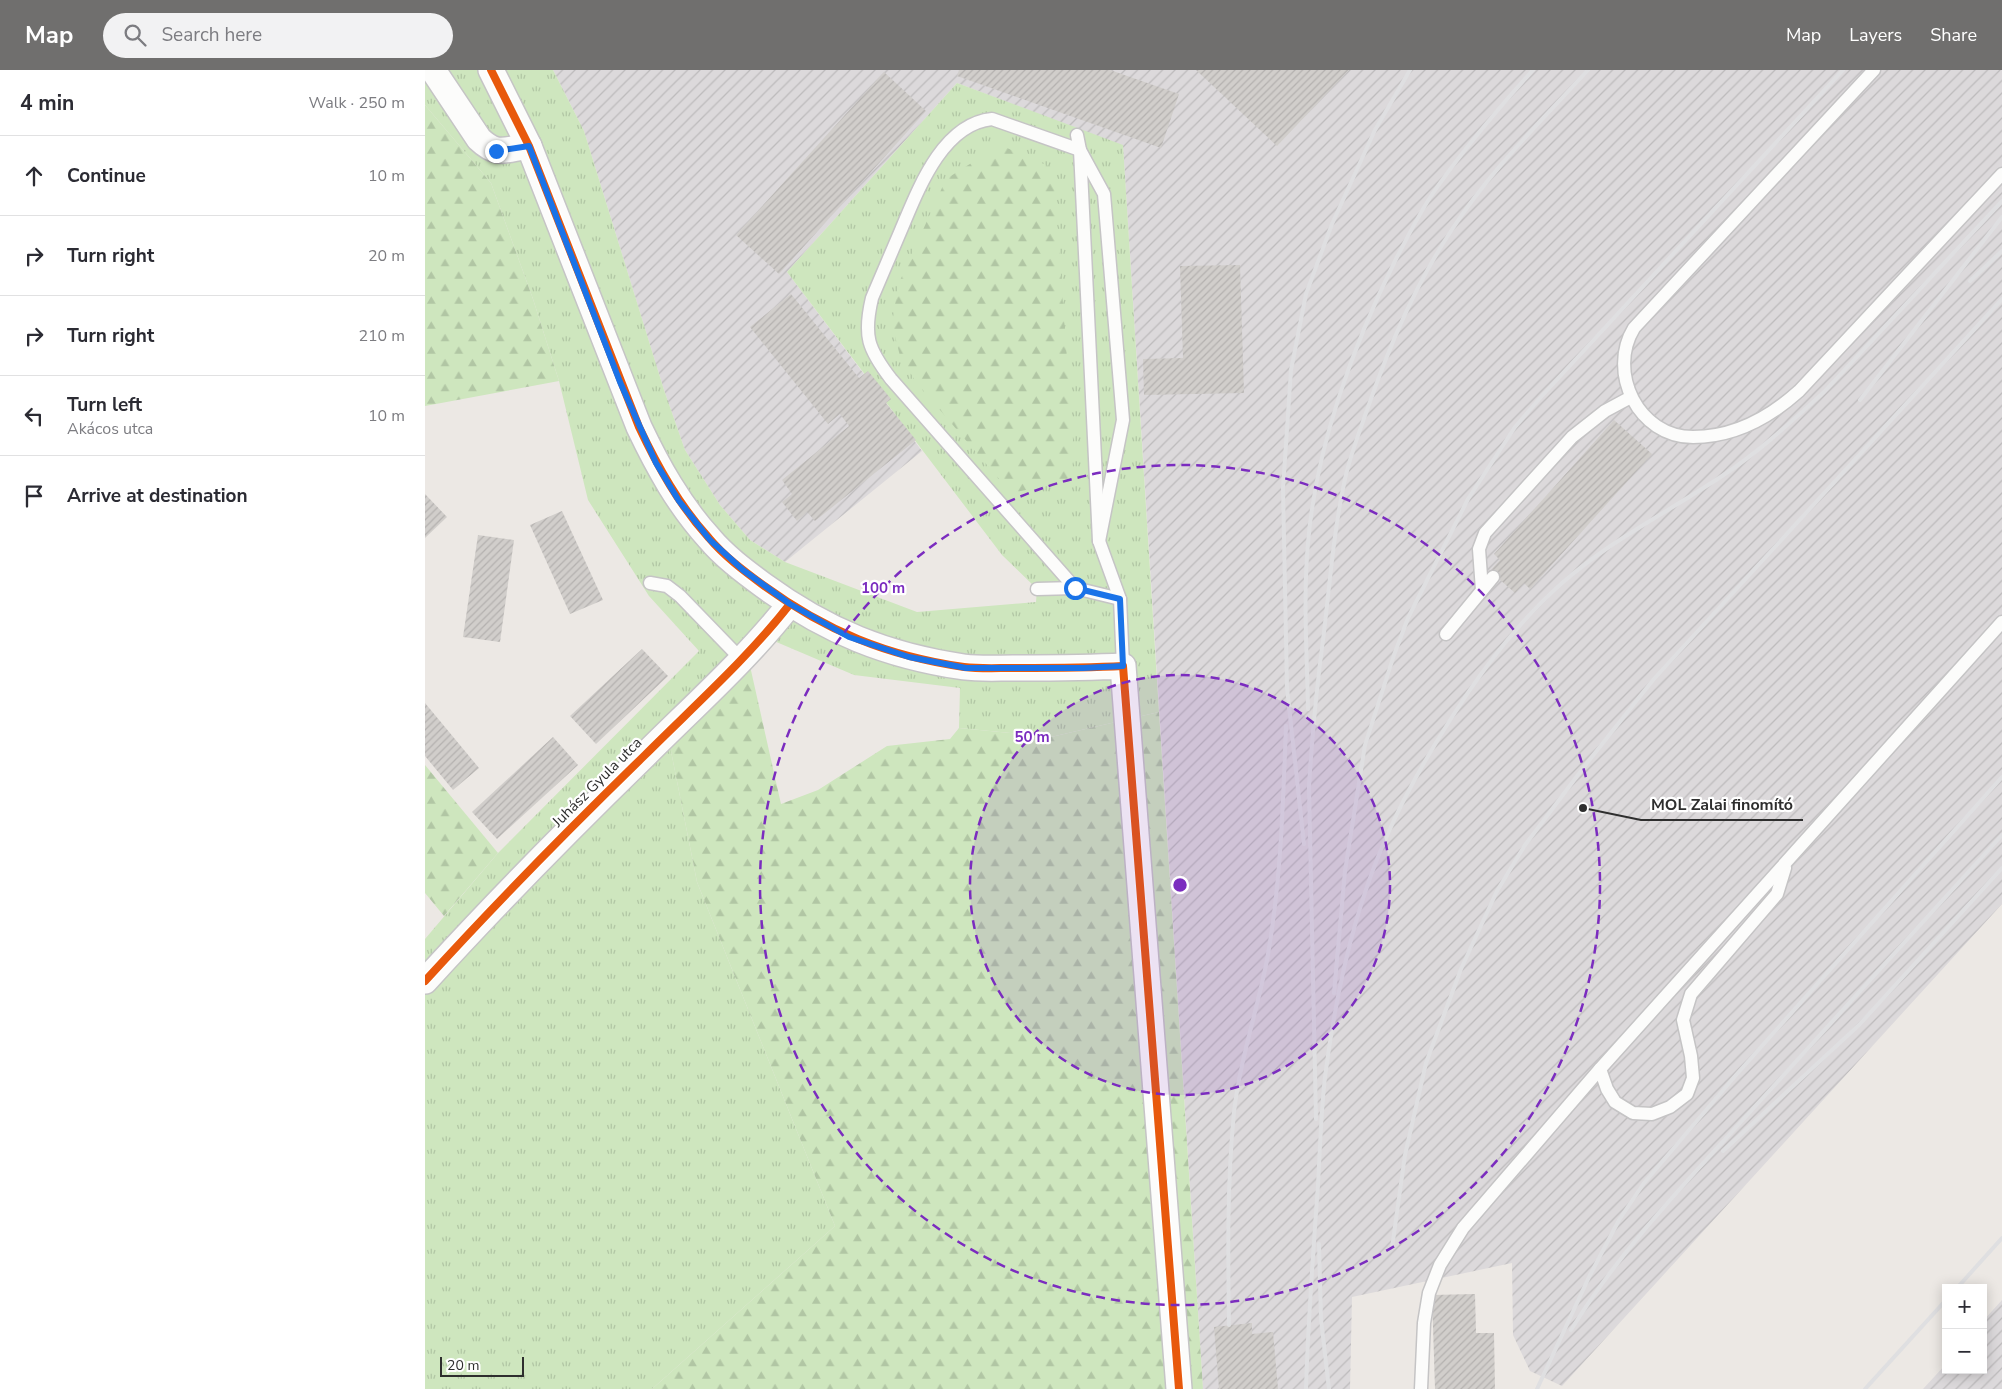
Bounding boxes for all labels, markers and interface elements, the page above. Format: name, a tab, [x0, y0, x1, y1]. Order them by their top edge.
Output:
search box	[103, 13, 453, 58]
text: Map	[25, 19, 73, 51]
icon: search	[121, 21, 149, 49]
text: Search here	[161, 22, 262, 48]
text: Map	[1786, 23, 1821, 47]
text: Layers	[1849, 23, 1902, 47]
text: Share	[1930, 23, 1977, 47]
text: 4 min	[20, 89, 74, 117]
text: Walk · 250 m	[309, 92, 405, 114]
route end	[485, 140, 508, 163]
icon: ahead	[20, 162, 48, 190]
text: Continue	[67, 163, 146, 189]
text: 10 m	[368, 165, 405, 187]
icon: right	[20, 242, 48, 270]
text: Turn right	[67, 243, 154, 269]
text: 20 m	[368, 245, 405, 267]
icon: right	[20, 322, 48, 350]
text: Turn right	[67, 323, 154, 349]
text: 210 m	[358, 325, 405, 347]
text: Turn left	[67, 392, 142, 418]
icon: left	[20, 402, 48, 430]
text: 10 m	[368, 405, 405, 427]
text: Akácos utca	[67, 418, 153, 440]
icon: arrive	[20, 482, 48, 510]
text: Arrive at destination	[67, 483, 248, 509]
route start	[1064, 577, 1087, 600]
text: 100 m	[861, 578, 905, 598]
text: 50 m	[1014, 727, 1050, 747]
street label: Juhász Gyula utca	[547, 733, 646, 832]
callout: MOL Zalai finomító	[1641, 789, 1803, 820]
text: MOL Zalai finomító	[1651, 794, 1793, 816]
centre of rings	[1171, 876, 1189, 894]
map controls	[1942, 1284, 1987, 1374]
button: +	[1942, 1284, 1987, 1329]
button: −	[1942, 1329, 1987, 1374]
scale bar	[440, 1354, 524, 1377]
text: 20 m	[447, 1356, 479, 1375]

